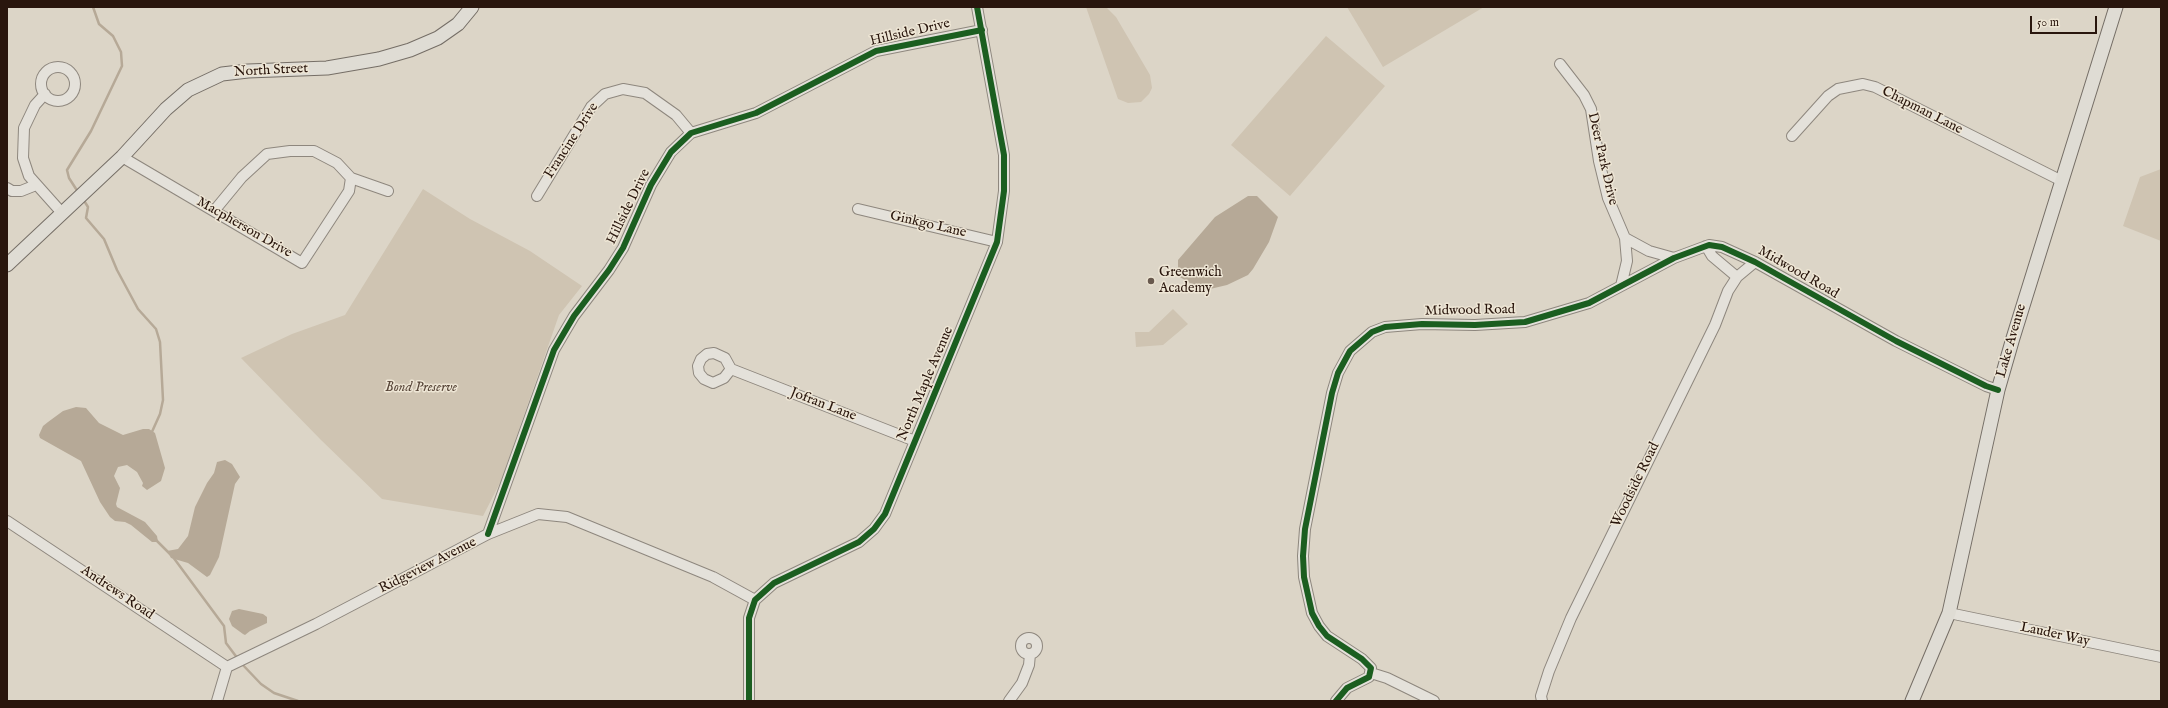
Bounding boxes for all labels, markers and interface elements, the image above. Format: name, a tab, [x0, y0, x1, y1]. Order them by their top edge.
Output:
scale bar	[2032, 8, 2099, 34]
text: 50 m	[2037, 15, 2059, 30]
street label: Hillside Drive	[868, 16, 952, 50]
street label: North Street	[233, 61, 309, 81]
street label: Chapman Lane	[1879, 83, 1965, 139]
street label: Francine Drive	[541, 100, 603, 182]
street label: Deer Park Drive	[1583, 111, 1621, 207]
street label: Hillside Drive	[604, 167, 654, 247]
street label: Macpherson Drive	[193, 194, 295, 262]
street label: Ginkgo Lane	[888, 208, 968, 242]
street label: Midwood Road	[1755, 243, 1841, 303]
place label: Greenwich Academy	[1159, 265, 1222, 298]
marker: Greenwich Academy	[1146, 276, 1156, 286]
street label: Midwood Road	[1425, 302, 1515, 320]
street label: Lake Avenue	[1993, 302, 2031, 380]
street label: North Maple Avenue	[894, 324, 958, 444]
park label: Bond Preserve	[385, 380, 457, 396]
street label: Jofran Lane	[788, 385, 858, 425]
street label: Woodside Road	[1608, 440, 1664, 530]
street label: Ridgeview Avenue	[376, 534, 480, 598]
street label: Andrews Road	[77, 562, 157, 624]
street label: Lauder Way	[2019, 619, 2091, 651]

